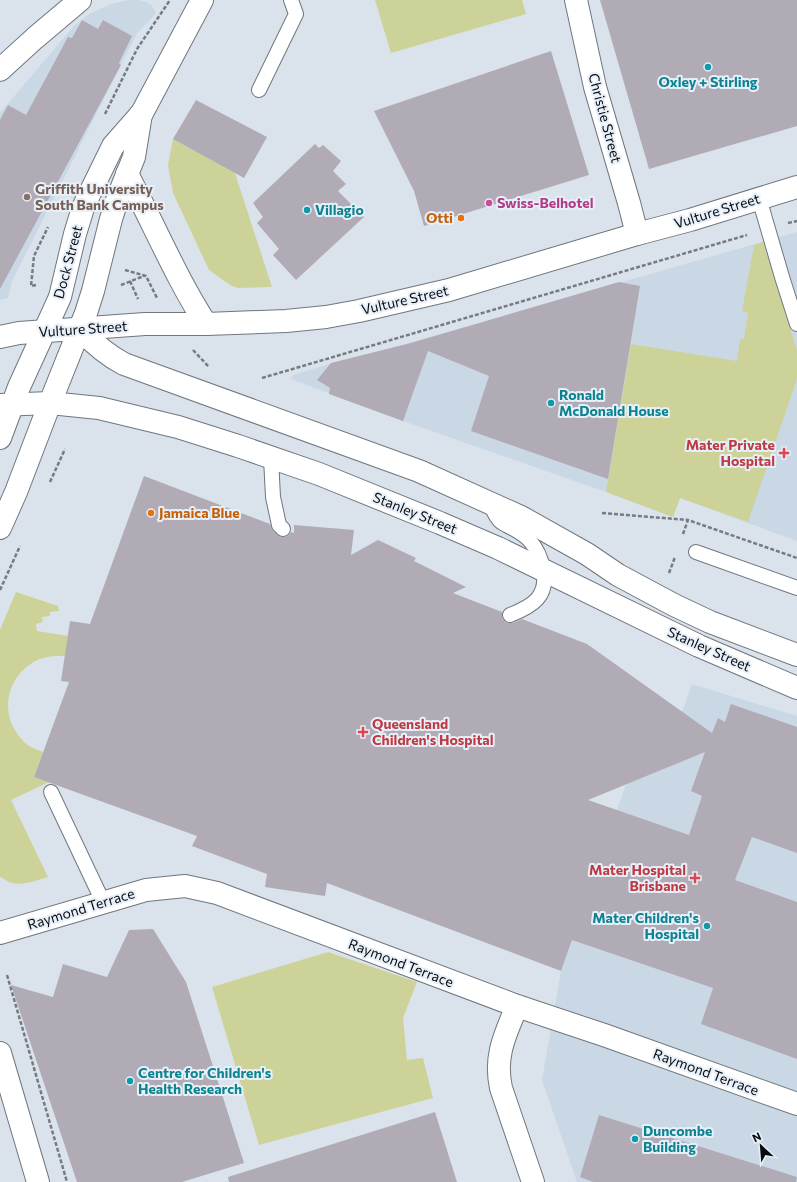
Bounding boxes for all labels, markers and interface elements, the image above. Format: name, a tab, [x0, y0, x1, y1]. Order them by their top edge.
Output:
marker: Oxley + Stirling	[703, 62, 713, 72]
street label: Christie Street	[585, 71, 626, 165]
place label: Oxley + Stirling	[659, 73, 758, 90]
place label: Griffith University South Bank Campus	[35, 180, 164, 213]
street label: Vulture Street	[672, 189, 762, 232]
marker: Griffith University South Bank Campus	[22, 192, 32, 202]
place label: Swiss-Belhotel	[497, 194, 593, 211]
marker: Swiss-Belhotel	[484, 198, 494, 208]
place label: Villagio	[315, 201, 364, 218]
marker: Villagio	[302, 205, 312, 215]
place label: Otti	[426, 209, 453, 226]
marker: Otti	[456, 213, 466, 223]
street label: Dock Street	[50, 223, 86, 301]
street label: Vulture Street	[360, 281, 450, 318]
street label: Vulture Street	[38, 317, 128, 340]
place label: Ronald McDonald House	[559, 386, 669, 419]
marker: Ronald McDonald House	[546, 398, 556, 408]
place label: Mater Private Hospital	[686, 436, 775, 469]
marker: Mater Private Hospital	[778, 447, 790, 459]
street label: Stanley Street	[371, 488, 460, 537]
place label: Jamaica Blue	[159, 504, 240, 521]
marker: Jamaica Blue	[146, 508, 156, 518]
street label: Stanley Street	[665, 623, 754, 675]
place label: Queensland Children's Hospital	[372, 715, 494, 748]
marker: Queensland Children's Hospital	[357, 726, 369, 738]
place label: Mater Hospital Brisbane	[589, 861, 686, 894]
marker: Mater Hospital Brisbane	[689, 872, 701, 884]
street label: Raymond Terrace	[25, 884, 136, 933]
place label: Mater Children's Hospital	[592, 909, 699, 942]
marker: Mater Children's Hospital	[702, 921, 712, 931]
street label: Raymond Terrace	[346, 935, 456, 990]
street label: Raymond Terrace	[651, 1045, 761, 1099]
place label: Centre for Children's Health Research	[138, 1064, 272, 1097]
marker: Centre for Children's Health Research	[125, 1076, 135, 1086]
place label: Duncombe Building	[643, 1122, 712, 1155]
north arrow	[741, 1126, 781, 1166]
text: N	[750, 1129, 763, 1144]
marker: Duncombe Building	[630, 1134, 640, 1144]

